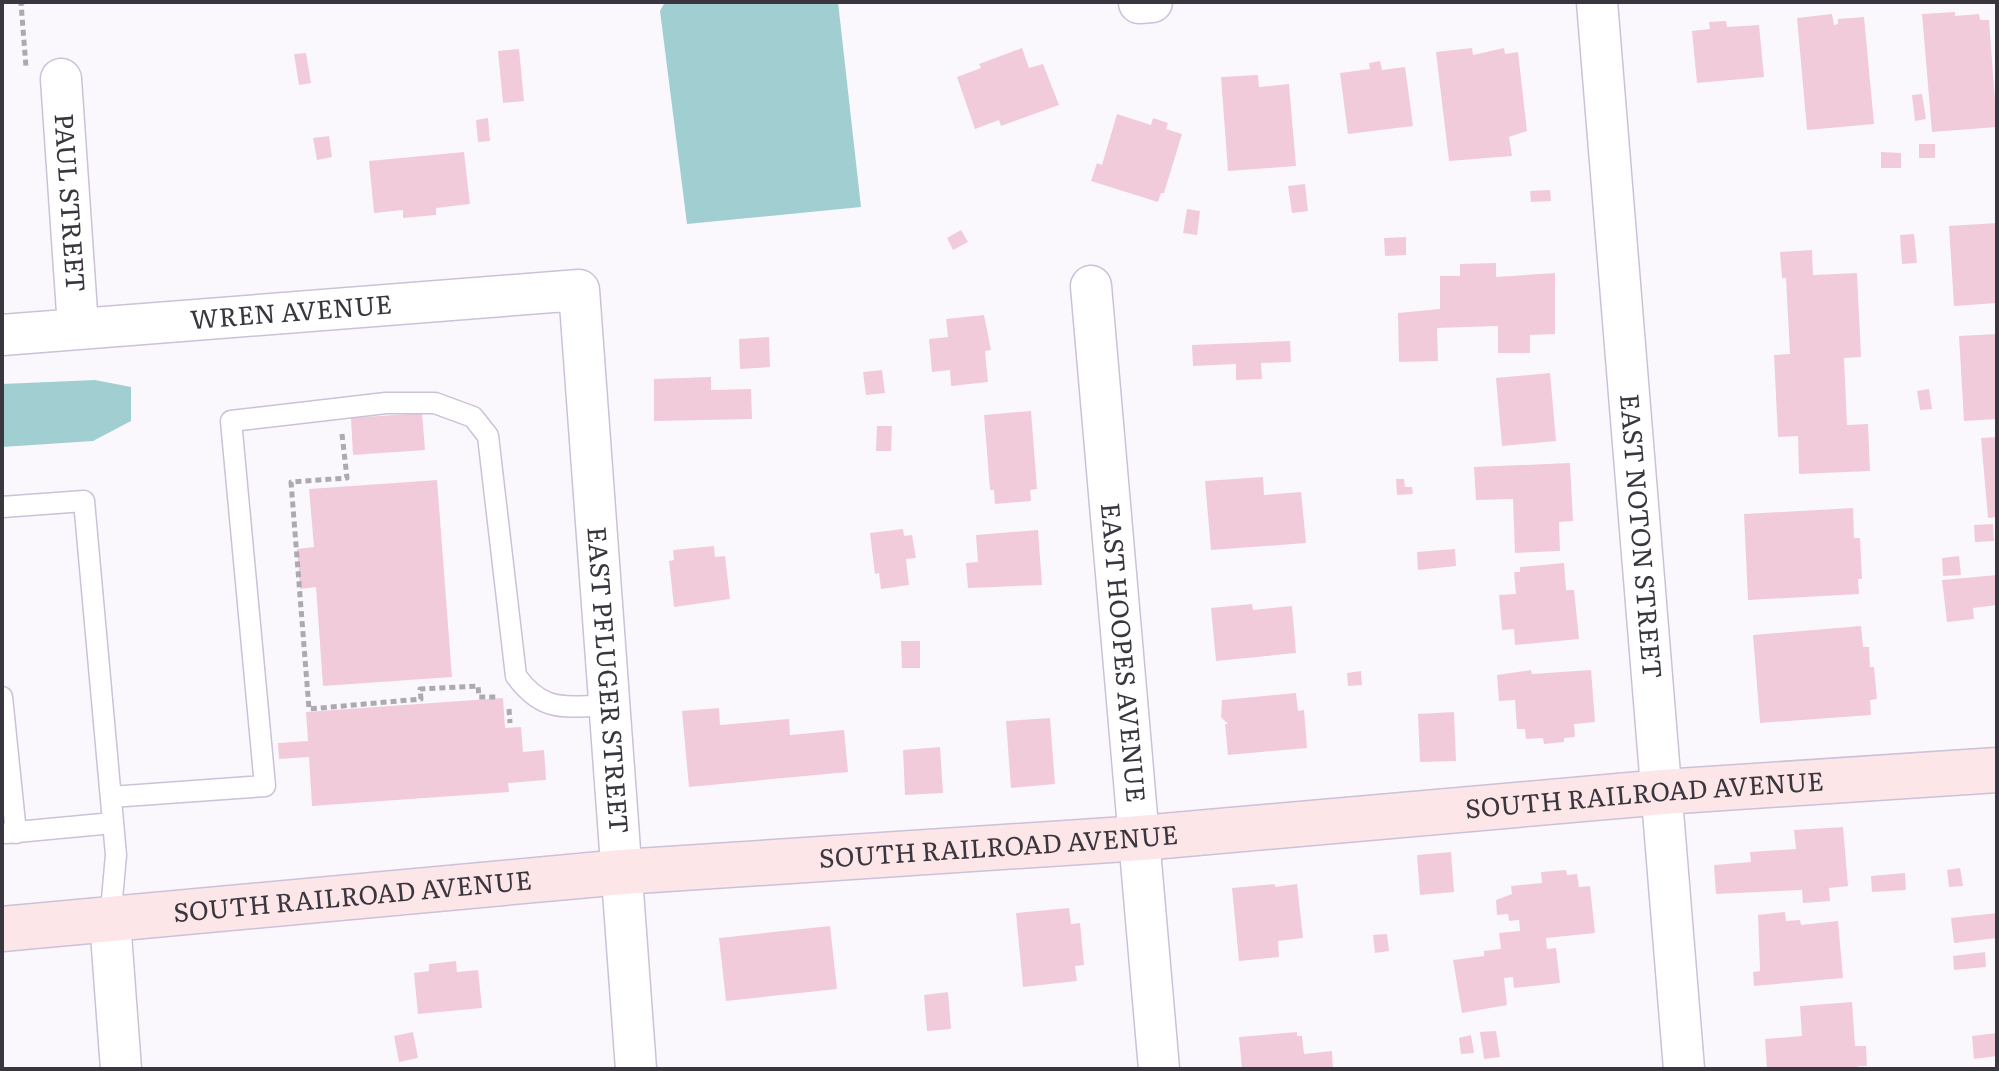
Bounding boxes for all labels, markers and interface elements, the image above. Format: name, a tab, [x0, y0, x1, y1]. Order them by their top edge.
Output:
street label: PAUL STREET	[46, 112, 98, 293]
street label: WREN AVENUE	[189, 283, 393, 337]
street label: EAST NOTON STREET	[1612, 392, 1674, 680]
street label: EAST HOOPES AVENUE	[1093, 501, 1158, 804]
street label: EAST PFLUGER STREET	[579, 525, 641, 835]
street label: SOUTH RAILROAD AVENUE	[1463, 759, 1825, 826]
street label: SOUTH RAILROAD AVENUE	[818, 813, 1180, 876]
street label: SOUTH RAILROAD AVENUE	[171, 858, 533, 930]

